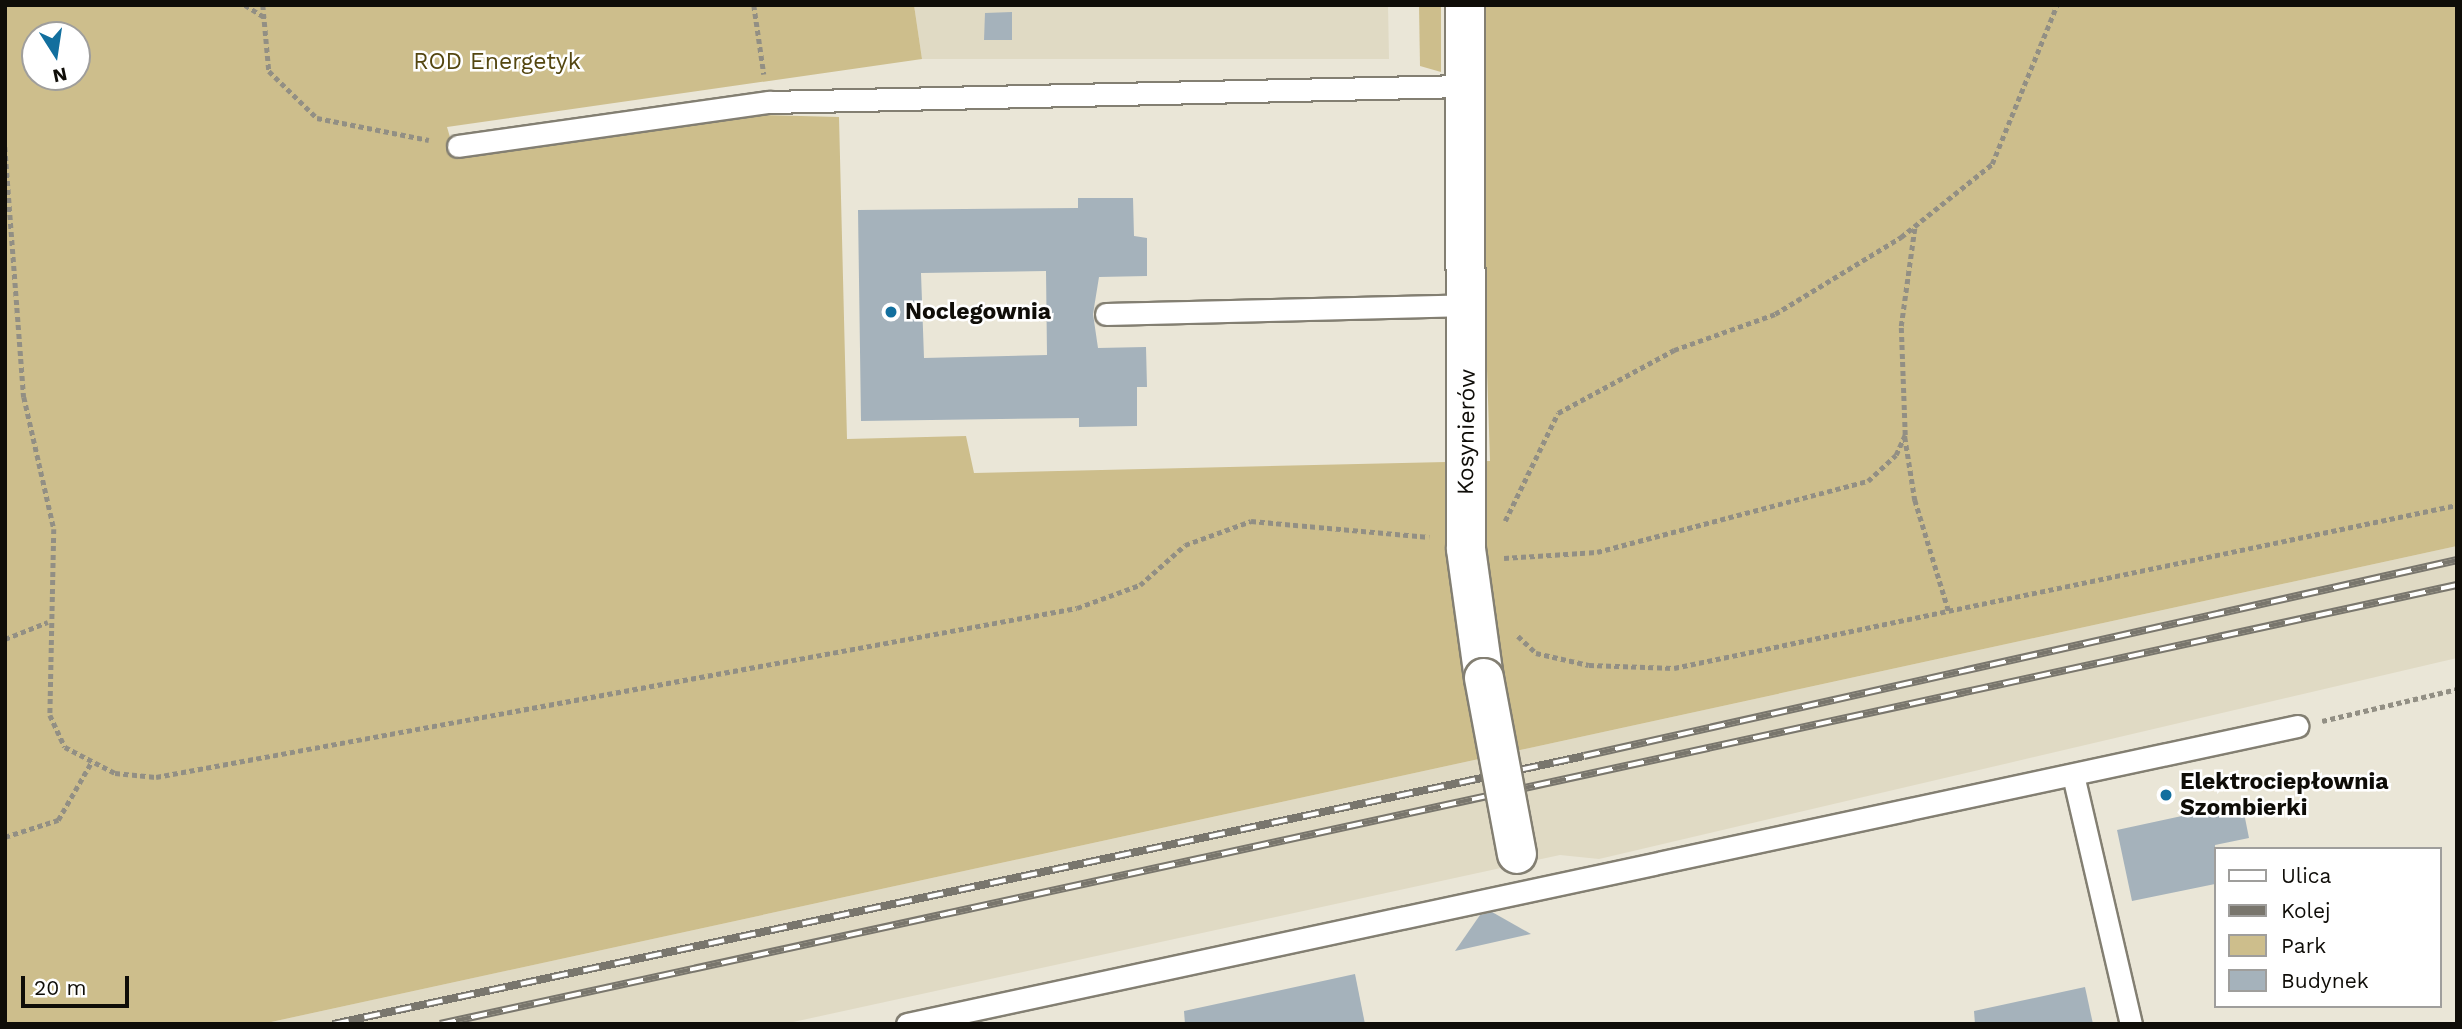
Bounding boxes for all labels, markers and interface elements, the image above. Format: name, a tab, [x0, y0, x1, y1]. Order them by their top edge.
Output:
north arrow	[21, 21, 91, 91]
park label: ROD Energetyk	[413, 48, 581, 76]
text: N	[51, 62, 69, 88]
place label: Noclegownia	[905, 298, 1051, 326]
marker: Noclegownia	[883, 304, 899, 320]
street label: Kosynierów	[1452, 369, 1482, 495]
place label: Elektrociepłownia Szombierki	[2180, 768, 2389, 822]
marker: Elektrociepłownia Szombierki	[2158, 787, 2174, 803]
legend	[2214, 847, 2441, 1008]
text: Ulica	[2281, 863, 2331, 888]
text: Kolej	[2281, 898, 2331, 923]
text: Park	[2281, 933, 2326, 958]
scale bar	[24, 962, 133, 1006]
text: Budynek	[2281, 968, 2369, 993]
text: 20 m	[34, 975, 86, 1000]

